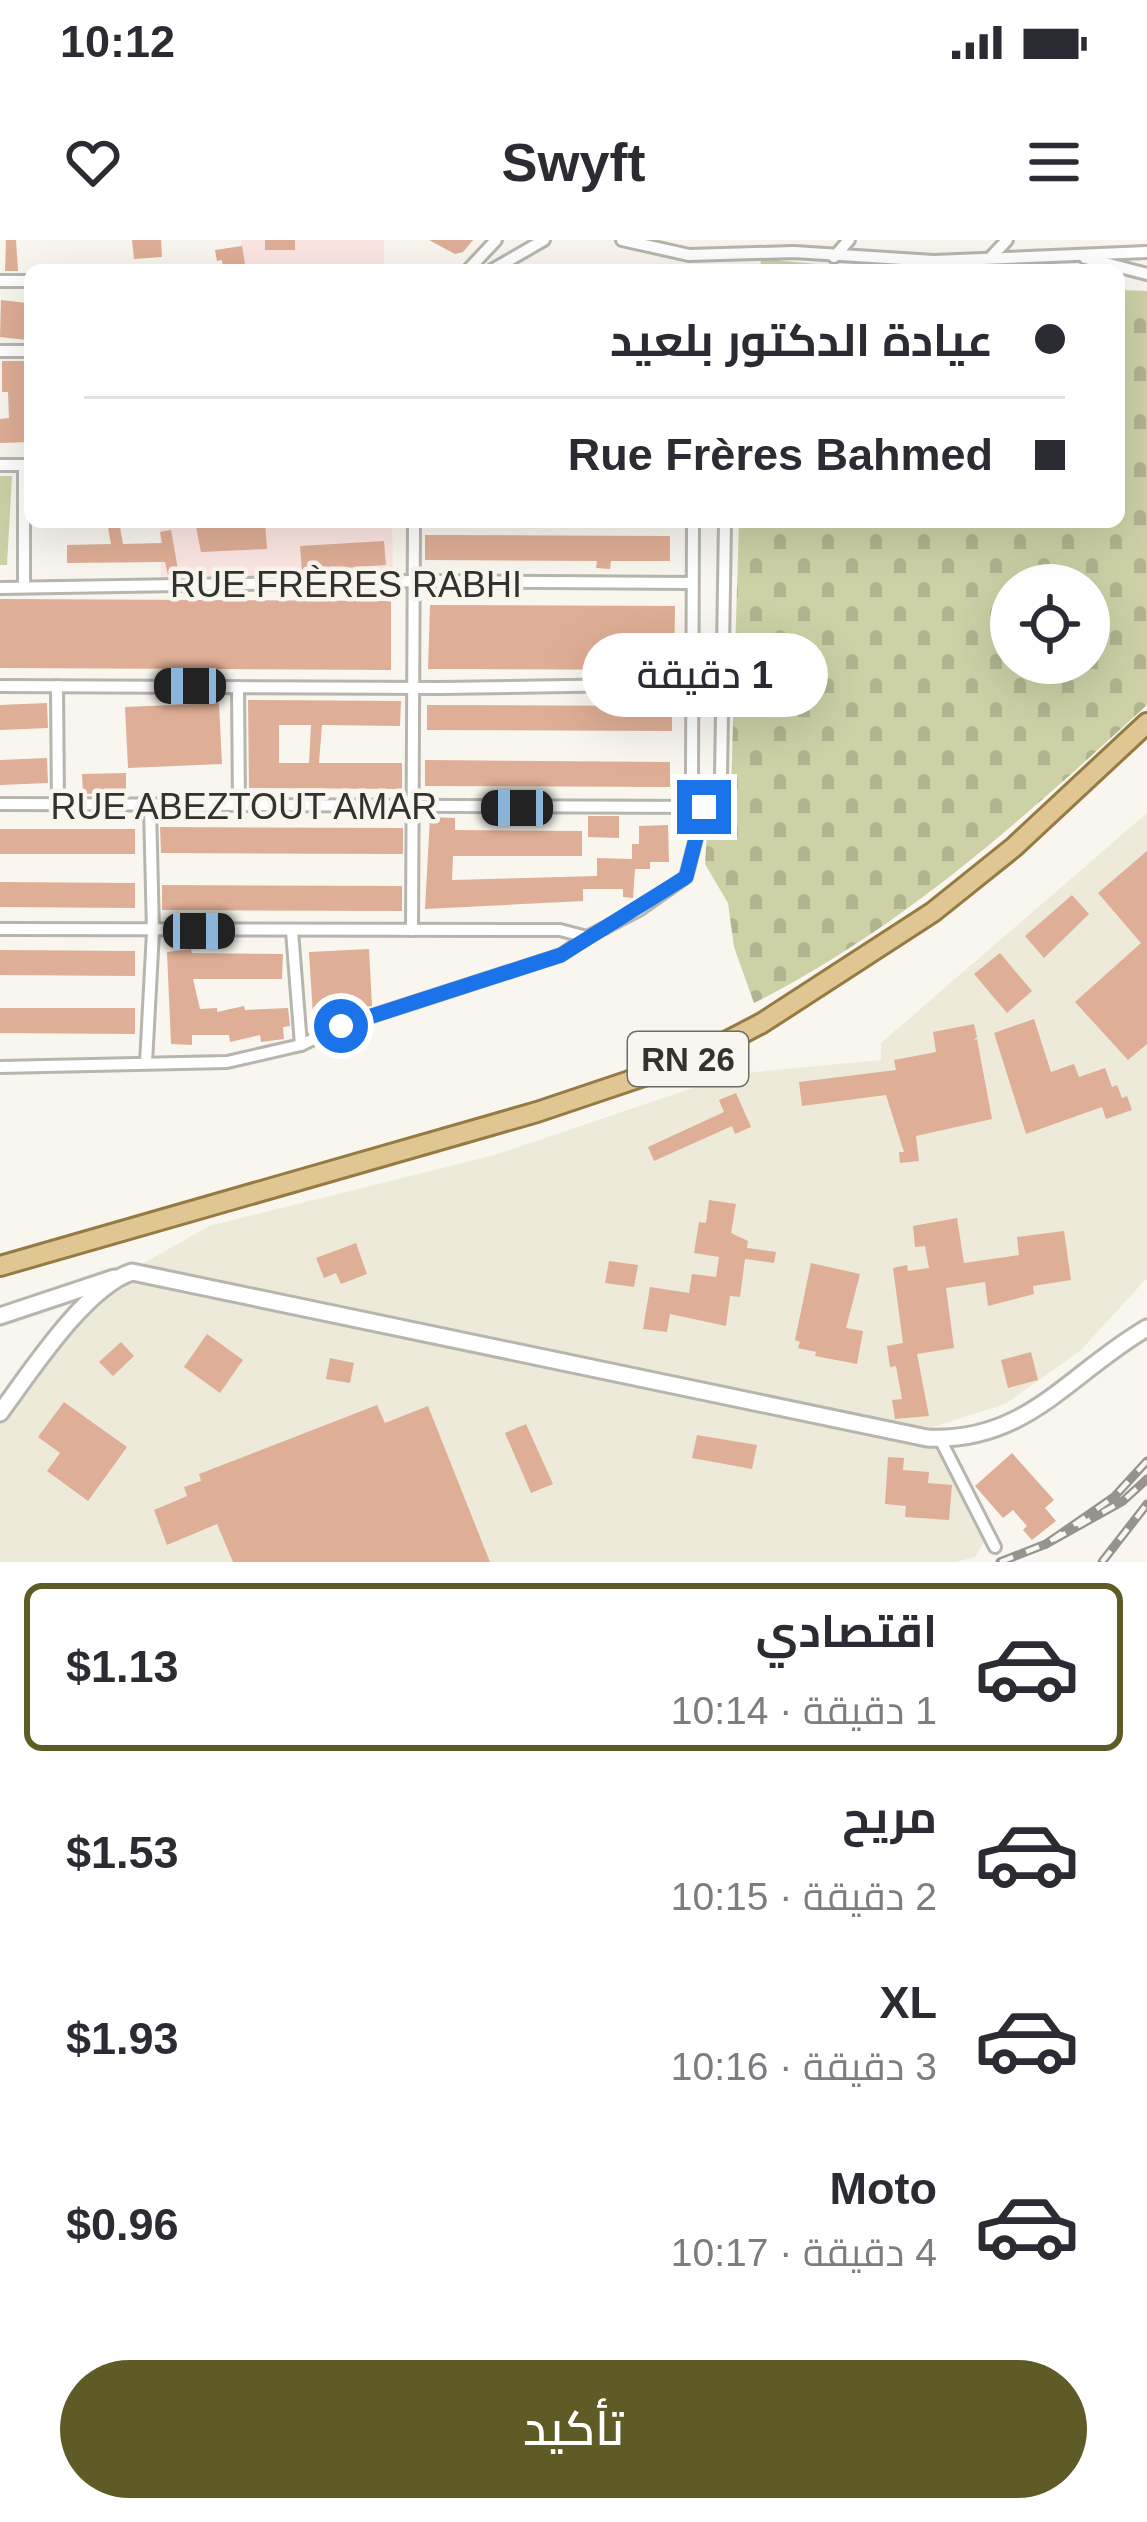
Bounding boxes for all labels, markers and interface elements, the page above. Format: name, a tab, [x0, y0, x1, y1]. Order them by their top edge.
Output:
text: 10:12	[60, 16, 175, 67]
icon: heart	[60, 129, 126, 195]
icon: menu	[1021, 129, 1087, 195]
text: Swyft	[501, 132, 646, 192]
text: عيادة الدكتور بلعيد	[610, 315, 993, 366]
text: Rue Frères Bahmed	[568, 429, 993, 480]
street label: RUE FRÈRES RABHI	[170, 564, 522, 605]
map controls	[990, 564, 1110, 684]
button: locate	[990, 564, 1110, 684]
callout: 1 دقيقة	[581, 633, 827, 717]
text: 1 دقيقة	[637, 653, 773, 696]
car	[154, 668, 226, 704]
route end	[677, 780, 731, 834]
street label: RUE ABEZTOUT AMAR	[51, 786, 437, 827]
car	[481, 790, 553, 826]
car	[163, 913, 235, 949]
route start	[314, 999, 368, 1053]
road number: RN 26	[628, 1032, 748, 1086]
text: اقتصادي	[756, 1606, 937, 1657]
icon: car	[973, 1613, 1081, 1721]
text: $1.13	[66, 1641, 179, 1692]
text: 1 دقيقة · 10:14	[671, 1689, 937, 1732]
text: مريح	[842, 1792, 937, 1843]
icon: car	[973, 1799, 1081, 1907]
text: $1.53	[66, 1827, 179, 1878]
text: 2 دقيقة · 10:15	[671, 1875, 937, 1918]
text: XL	[879, 1977, 937, 2028]
icon: car	[973, 1985, 1081, 2093]
text: $1.93	[66, 2013, 179, 2064]
text: 3 دقيقة · 10:16	[671, 2045, 937, 2088]
text: Moto	[830, 2163, 937, 2214]
icon: car	[973, 2171, 1081, 2279]
text: $0.96	[66, 2199, 179, 2250]
text: 4 دقيقة · 10:17	[671, 2231, 937, 2274]
button: تأكيد	[60, 2360, 1087, 2498]

